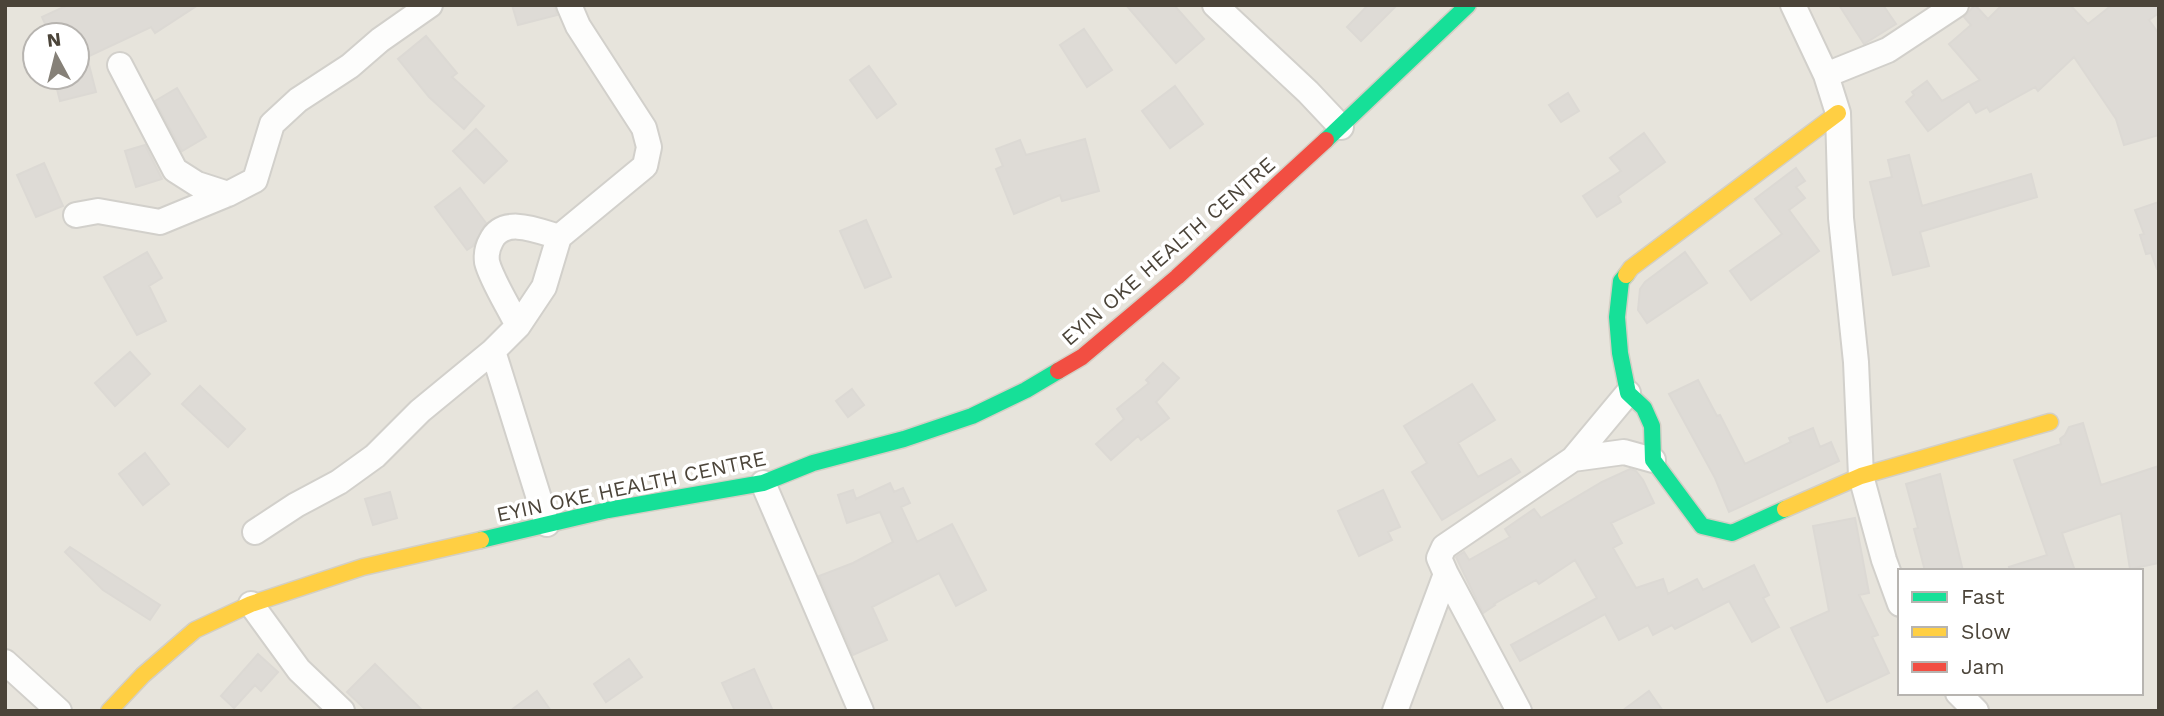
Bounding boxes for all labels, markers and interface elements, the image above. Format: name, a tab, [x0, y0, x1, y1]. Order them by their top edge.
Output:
north arrow	[21, 21, 91, 91]
text: N	[46, 27, 62, 52]
street label: EYIN OKE HEALTH CENTRE	[1056, 151, 1280, 351]
street label: EYIN OKE HEALTH CENTRE	[494, 445, 768, 527]
legend	[1898, 569, 2143, 695]
text: Fast	[1961, 584, 2005, 609]
text: Slow	[1961, 619, 2011, 644]
text: Jam	[1961, 654, 2004, 679]

